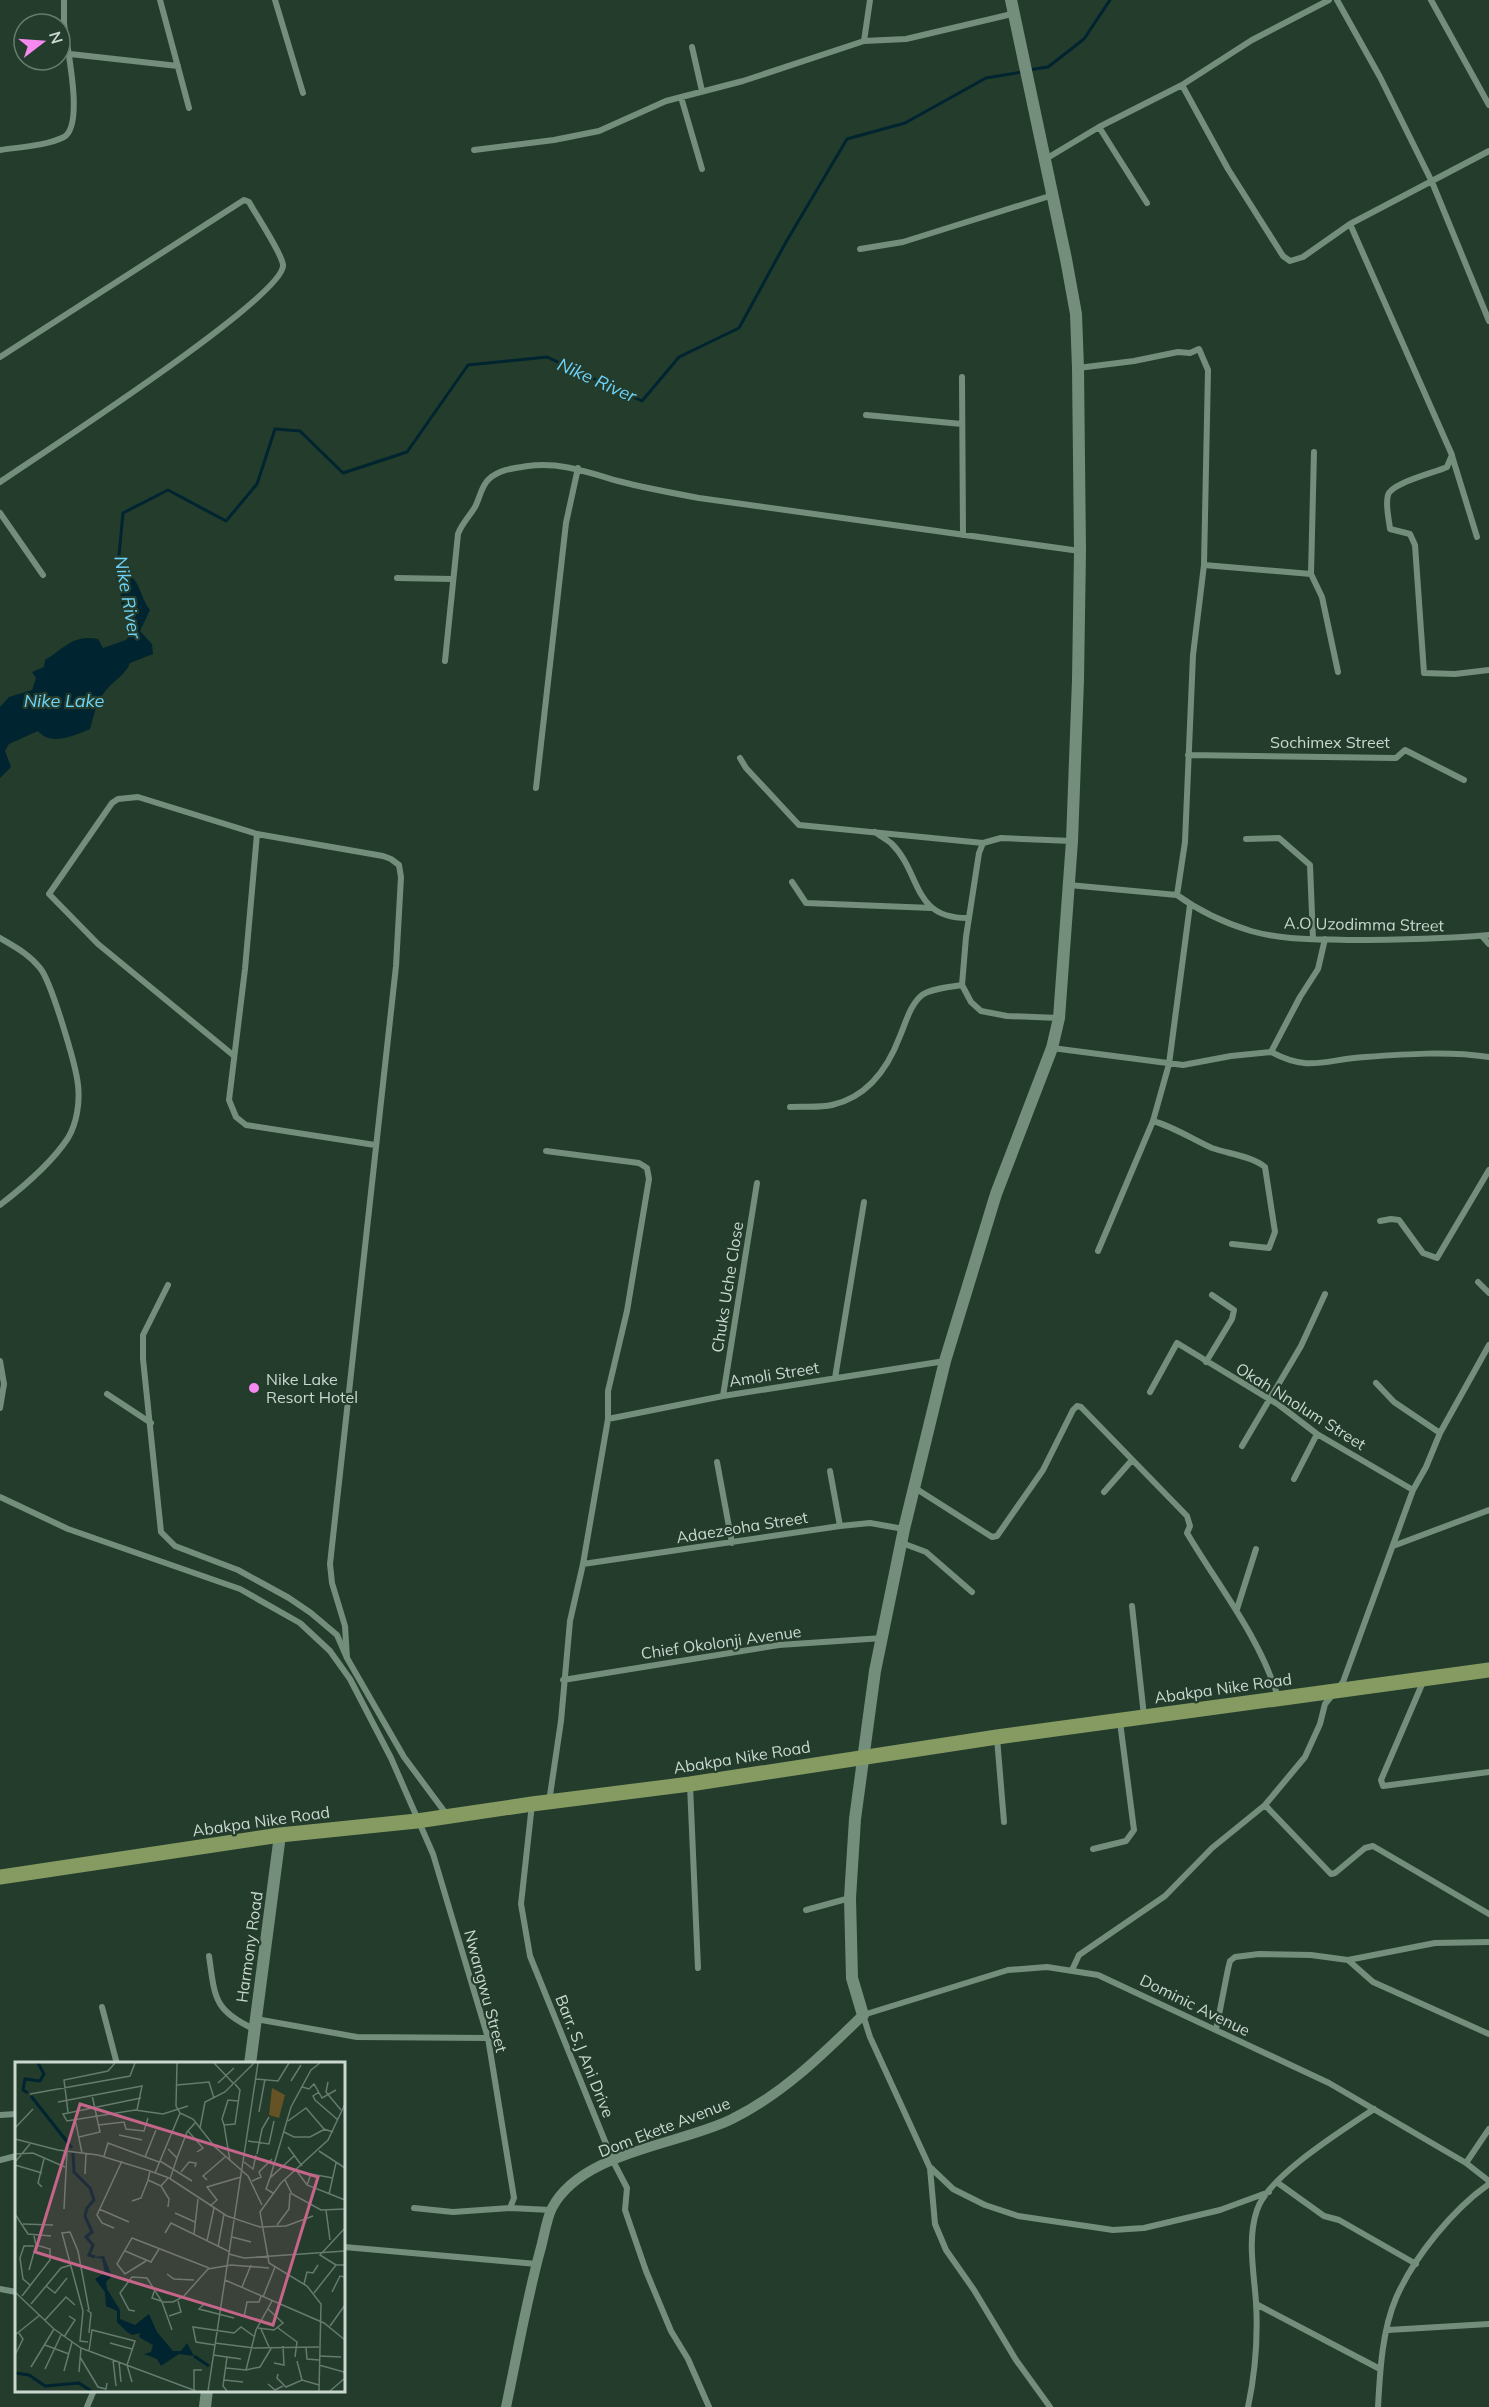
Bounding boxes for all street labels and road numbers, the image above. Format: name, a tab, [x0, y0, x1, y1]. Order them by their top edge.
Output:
street label: Sochimex Street	[1270, 732, 1390, 752]
street label: A.O Uzodimma Street	[1284, 913, 1445, 935]
street label: Chuks Uche Close	[707, 1220, 747, 1354]
street label: Amoli Street	[728, 1357, 821, 1391]
street label: Okah Nnolum Street	[1232, 1358, 1370, 1454]
street label: Adaezeoha Street	[675, 1507, 810, 1547]
street label: Chief Okolonji Avenue	[640, 1621, 802, 1663]
street label: Abakpa Nike Road	[1153, 1668, 1293, 1708]
street label: Abakpa Nike Road	[672, 1736, 812, 1778]
street label: Abakpa Nike Road	[191, 1801, 331, 1841]
street label: Harmony Road	[231, 1890, 267, 2004]
street label: Nwangwu Street	[460, 1928, 512, 2055]
street label: Dominic Avenue	[1137, 1970, 1253, 2040]
street label: Barr. S.J Ani Drive	[551, 1992, 619, 2120]
street label: Dom Ekete Avenue	[595, 2093, 733, 2161]

